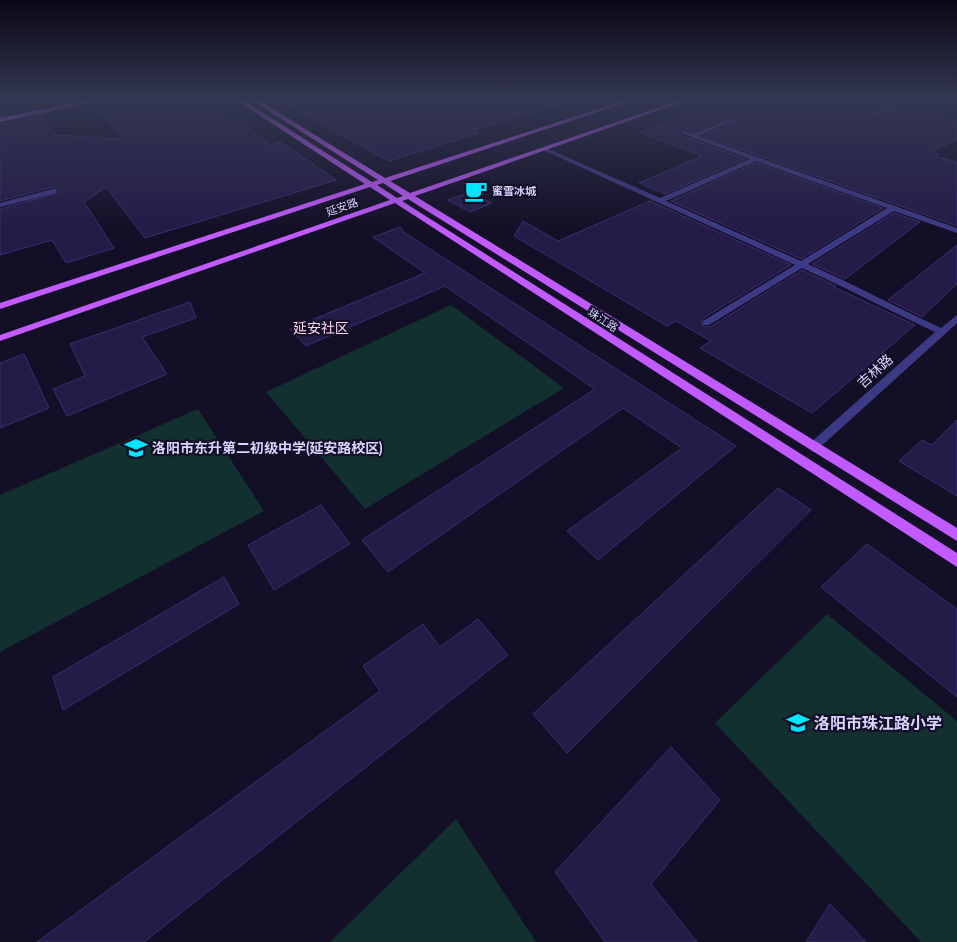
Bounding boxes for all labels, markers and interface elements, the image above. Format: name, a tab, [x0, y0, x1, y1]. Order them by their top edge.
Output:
cafe icon: 蜜雪冰城	[463, 178, 489, 204]
place label: 蜜雪冰城	[492, 185, 537, 197]
street label: 延安路	[324, 196, 360, 218]
street label: 珠江路	[586, 306, 620, 334]
district label: 延安社区	[293, 320, 349, 336]
street label: 吉林路	[854, 351, 896, 391]
school or university icon: 洛阳市东升第二初级中学(延安路校区)	[123, 435, 149, 461]
place label: 洛阳市东升第二初级中学(延安路校区)	[152, 440, 383, 456]
school or university icon: 洛阳市珠江路小学	[785, 710, 811, 736]
place label: 洛阳市珠江路小学	[814, 714, 942, 732]

